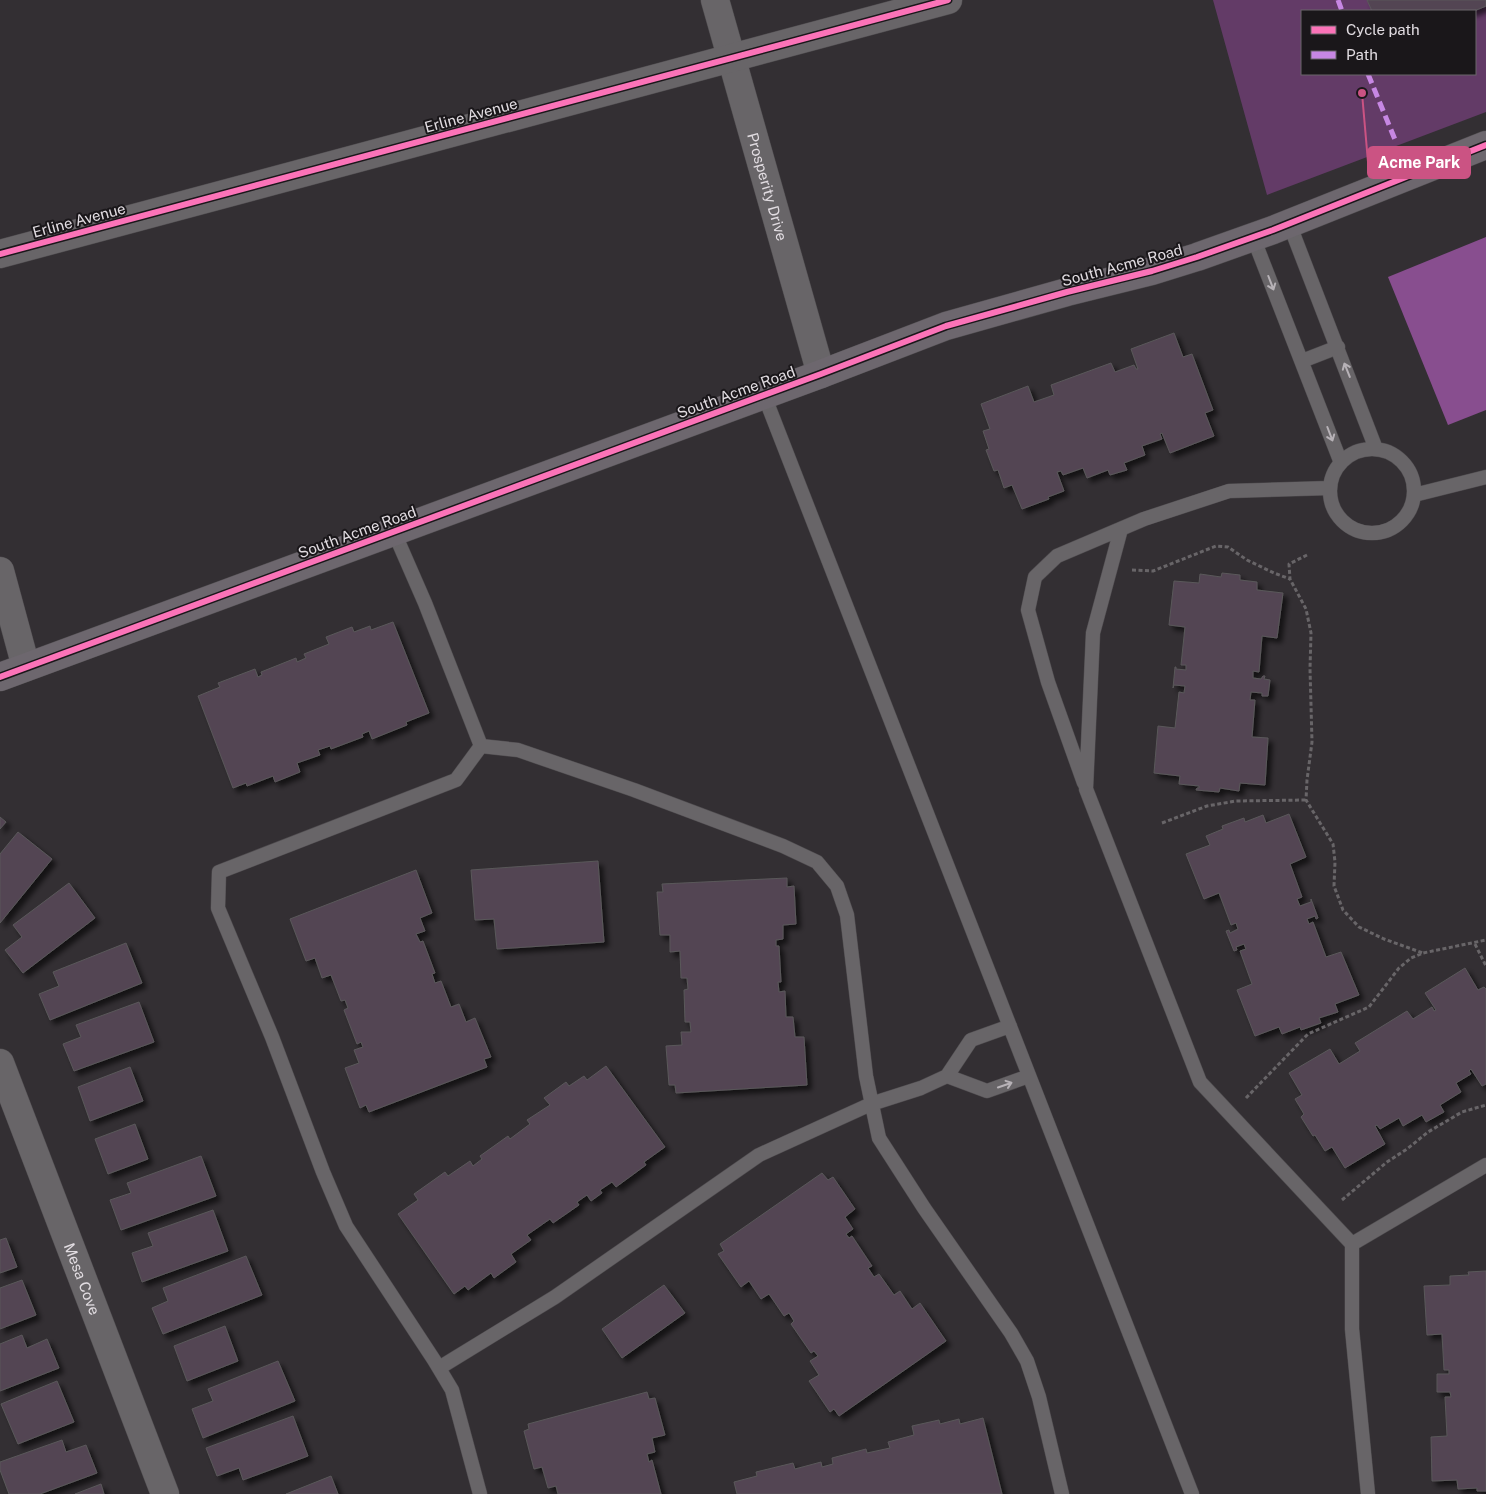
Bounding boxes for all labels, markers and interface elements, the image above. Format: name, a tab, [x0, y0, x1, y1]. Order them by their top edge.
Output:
legend	[1301, 10, 1476, 75]
text: Cycle path	[1346, 21, 1420, 38]
text: Path	[1346, 46, 1378, 63]
street label: Erline Avenue	[423, 94, 519, 136]
street label: Prosperity Drive	[744, 131, 791, 243]
callout: Acme Park	[1368, 147, 1470, 178]
text: Acme Park	[1378, 153, 1460, 172]
street label: Erline Avenue	[31, 199, 127, 241]
street label: South Acme Road	[1060, 241, 1184, 289]
one-way arrow	[1267, 274, 1276, 290]
street label: South Acme Road	[675, 363, 797, 421]
one-way arrow	[1341, 363, 1351, 378]
one-way arrow	[1326, 426, 1335, 441]
street label: South Acme Road	[296, 503, 418, 561]
one-way arrow	[996, 1080, 1012, 1089]
street label: Mesa Cove	[61, 1240, 104, 1317]

